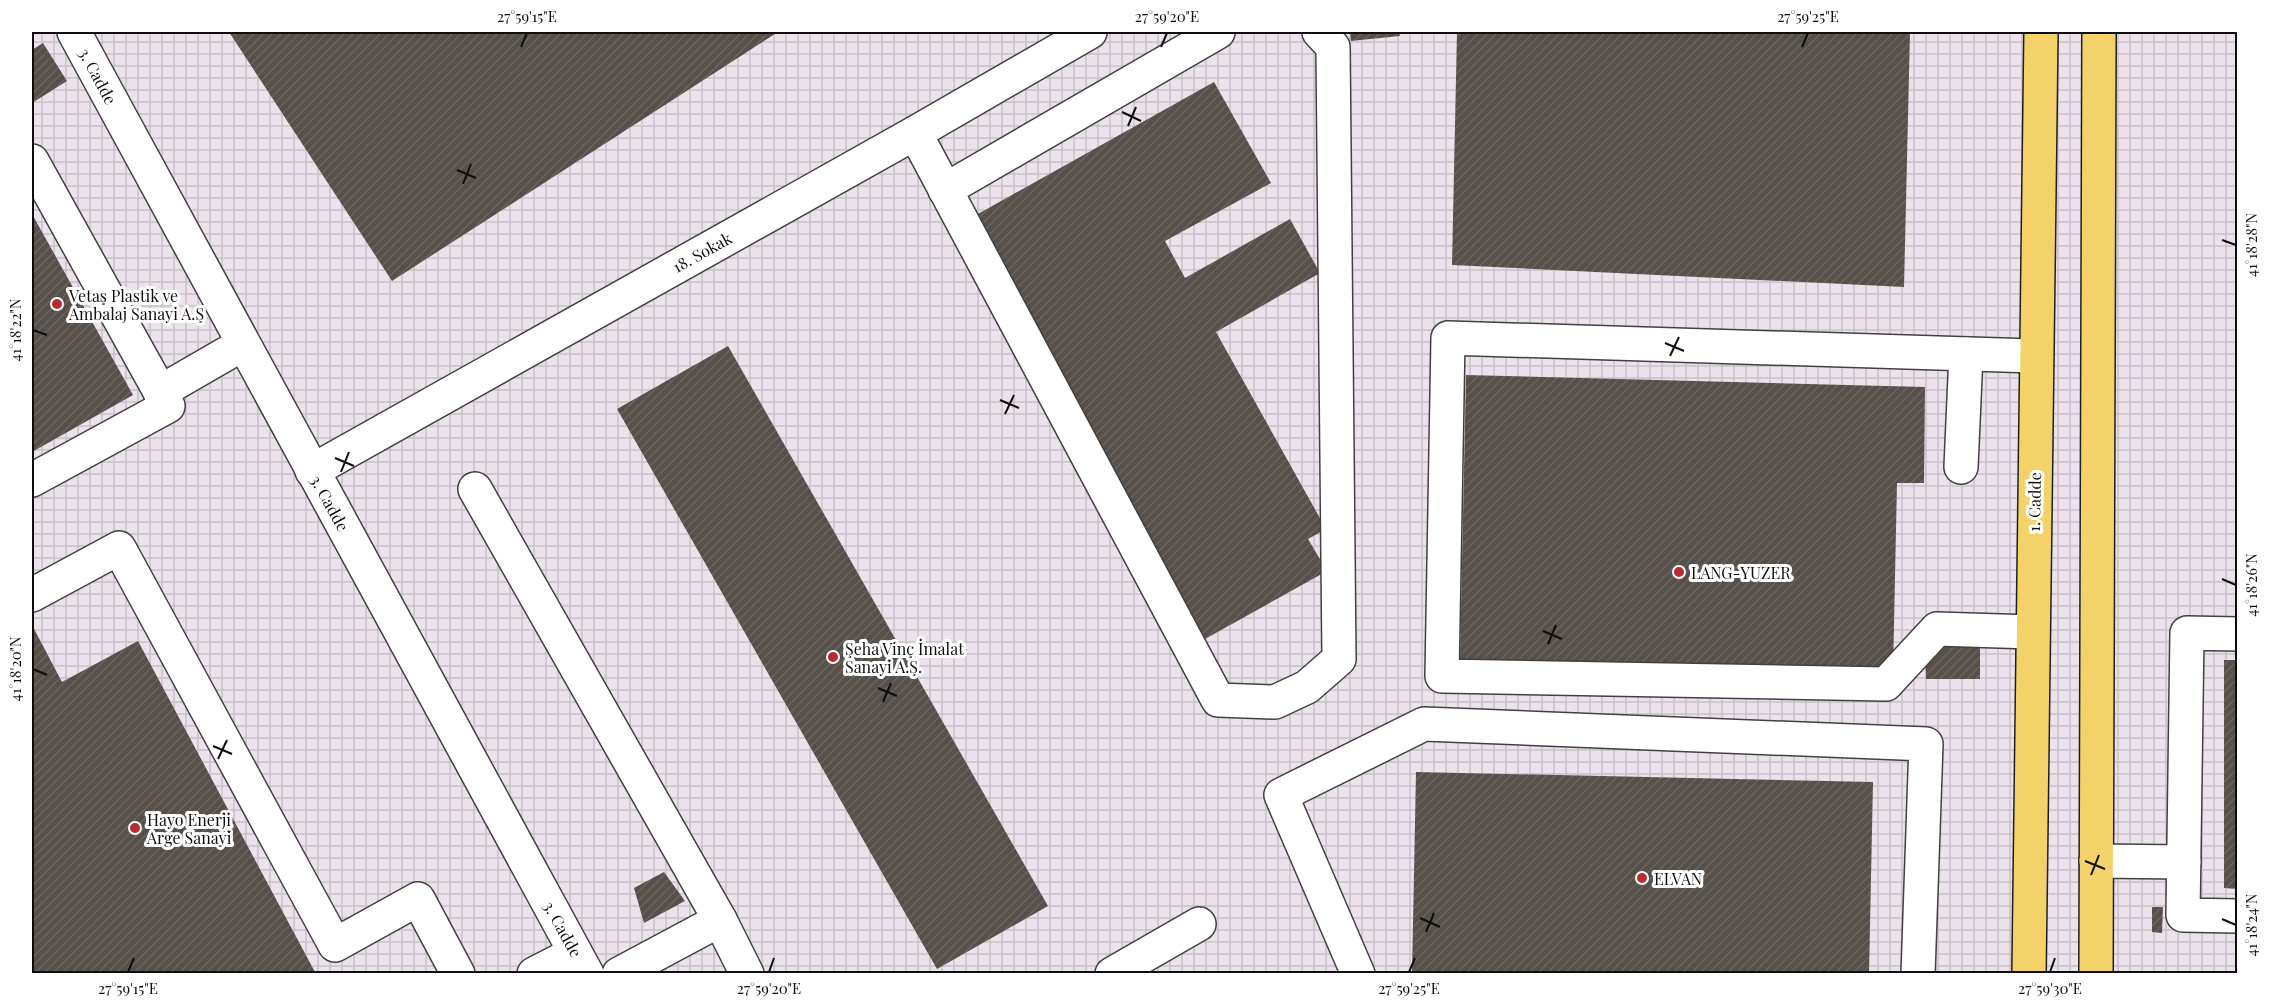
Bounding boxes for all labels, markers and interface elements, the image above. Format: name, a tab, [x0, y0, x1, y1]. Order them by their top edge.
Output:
text: 27°59'15"E	[497, 6, 557, 26]
text: 27°59'20"E	[1135, 6, 1199, 26]
text: 27°59'25"E	[1777, 6, 1839, 26]
street label: 3. Cadde	[74, 44, 122, 108]
text: 41°18'28"N	[2241, 213, 2261, 277]
street label: 18. Sokak	[669, 227, 736, 277]
place label: Vetaş Plastik ve Ambalaj Sanayi A.Ş	[68, 285, 204, 324]
marker: Vetaş Plastik ve Ambalaj Sanayi A.Ş	[50, 297, 64, 311]
text: 41°18'22"N	[5, 298, 25, 362]
street label: 3. Cadde	[306, 471, 354, 535]
street label: 1. Cadde	[2023, 472, 2045, 532]
text: 41°18'26"N	[2241, 553, 2261, 617]
place label: LANG-YUZER	[1691, 562, 1791, 583]
marker: LANG-YUZER	[1672, 565, 1686, 579]
text: 41°18'20"N	[5, 636, 25, 701]
place label: Şeha Vinç İmalat Sanayi A.Ş.	[845, 638, 964, 677]
marker: Şeha Vinç İmalat Sanayi A.Ş.	[826, 650, 840, 664]
place label: Hayo Enerji Arge Sanayi	[146, 809, 232, 848]
marker: Hayo Enerji Arge Sanayi	[128, 821, 142, 835]
place label: ELVAN	[1654, 868, 1702, 889]
marker: ELVAN	[1635, 871, 1649, 885]
text: 41°18'24"N	[2241, 893, 2261, 957]
street label: 3. Cadde	[539, 897, 587, 961]
text: 27°59'15"E	[98, 978, 158, 998]
text: 27°59'20"E	[737, 978, 801, 998]
text: 27°59'25"E	[1378, 978, 1440, 998]
text: 27°59'30"E	[2018, 978, 2082, 998]

